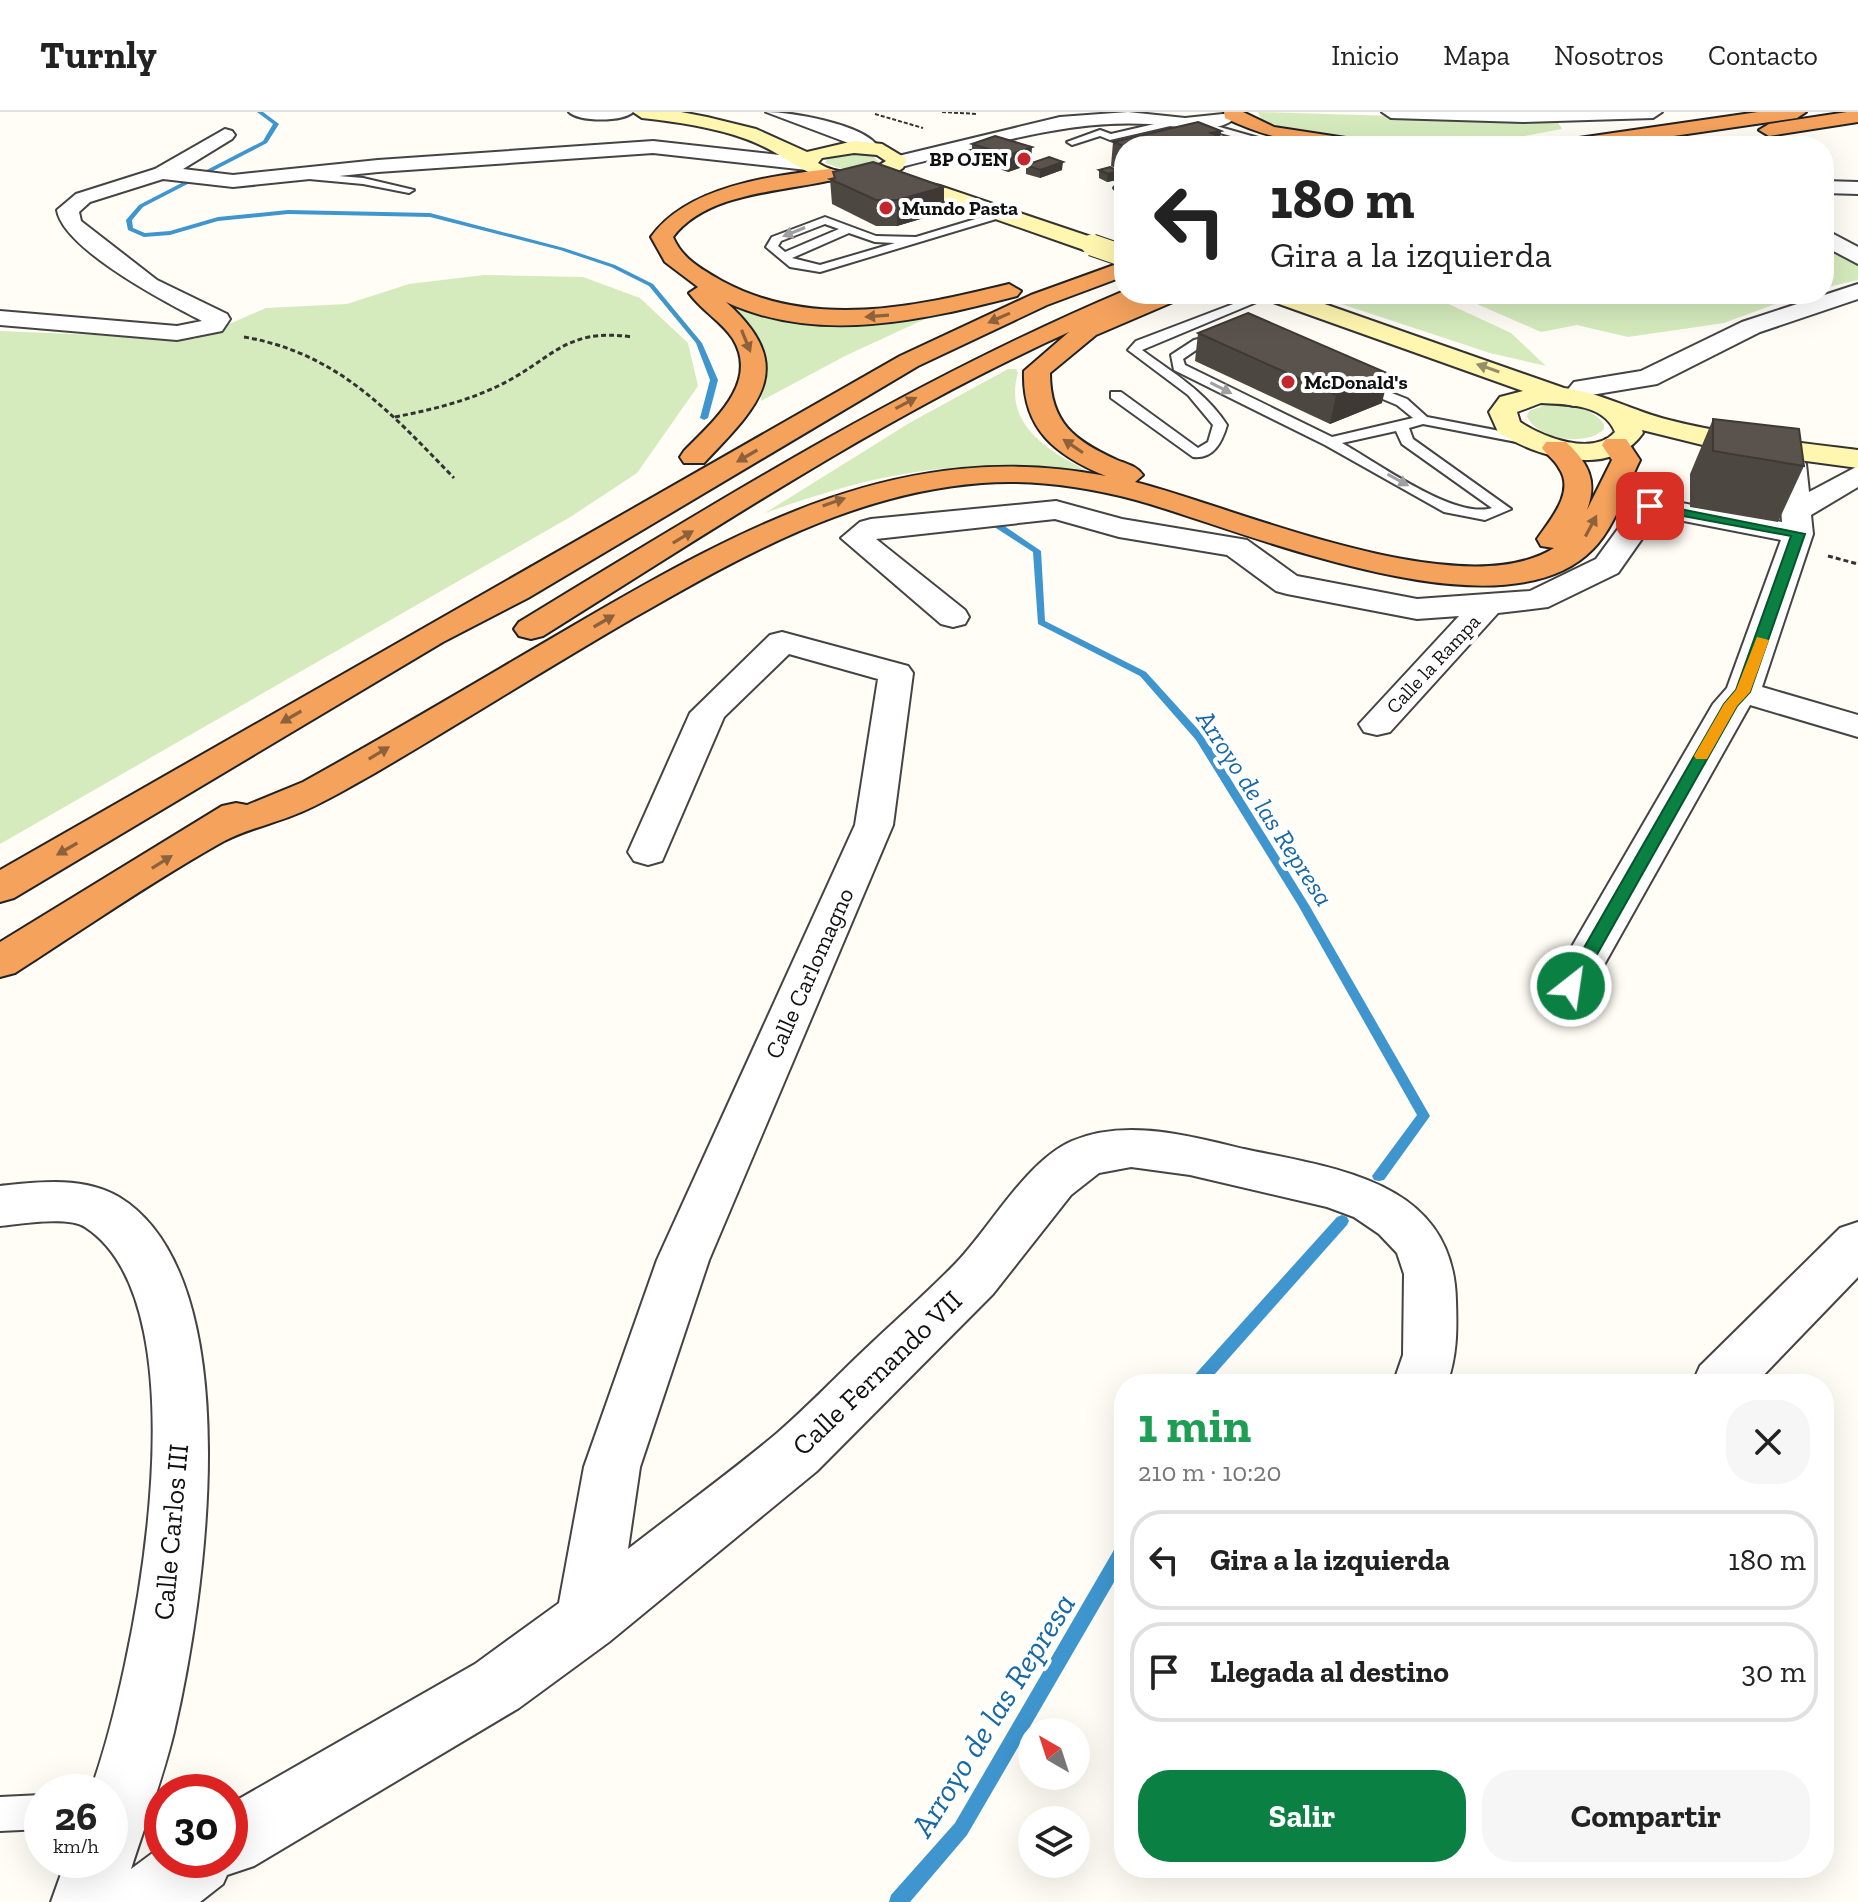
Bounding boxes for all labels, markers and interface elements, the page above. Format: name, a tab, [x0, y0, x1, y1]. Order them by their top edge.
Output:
text: Turnly	[40, 32, 157, 78]
text: Inicio	[1331, 39, 1399, 72]
text: Mapa	[1443, 39, 1510, 72]
text: Nosotros	[1554, 39, 1664, 72]
text: Contacto	[1708, 39, 1818, 72]
place label: BP OJEN	[929, 147, 1008, 171]
marker: BP OJEN	[1015, 150, 1033, 168]
text: 180 m	[1270, 165, 1415, 232]
icon: left	[1138, 168, 1242, 272]
place label: Mundo Pasta	[902, 196, 1018, 220]
marker: Mundo Pasta	[877, 199, 895, 217]
one-way arrow	[782, 226, 806, 239]
text: Gira a la izquierda	[1270, 233, 1552, 276]
one-way arrow	[864, 310, 889, 323]
one-way arrow	[988, 311, 1011, 324]
one-way arrow	[740, 329, 753, 353]
one-way arrow	[1476, 361, 1500, 374]
place label: McDonald's	[1304, 370, 1408, 394]
marker: McDonald's	[1279, 373, 1297, 391]
one-way arrow	[1210, 381, 1233, 394]
one-way arrow	[894, 397, 917, 410]
one-way arrow	[1062, 439, 1083, 454]
one-way arrow	[736, 448, 758, 462]
pin	[1616, 472, 1684, 540]
one-way arrow	[1387, 473, 1409, 487]
icon: arrive	[1628, 484, 1672, 528]
one-way arrow	[822, 495, 846, 507]
one-way arrow	[1584, 514, 1597, 537]
one-way arrow	[672, 530, 694, 544]
street label: Calle la Rampa	[1381, 609, 1485, 718]
one-way arrow	[592, 614, 615, 628]
water label: Arroyo de las Represa	[1189, 703, 1340, 912]
one-way arrow	[280, 710, 302, 724]
one-way arrow	[368, 746, 390, 760]
one-way arrow	[56, 842, 78, 856]
one-way arrow	[151, 856, 173, 870]
street label: Calle Carlomagno	[758, 883, 860, 1063]
position arrow	[1529, 944, 1613, 1028]
street label: Calle Fernando VII	[785, 1284, 969, 1462]
text: 1 min	[1138, 1397, 1251, 1454]
button: close	[1726, 1400, 1810, 1484]
street label: Calle Carlos III	[147, 1443, 195, 1621]
text: 210 m · 10:20	[1138, 1456, 1281, 1488]
icon: left	[1142, 1538, 1186, 1582]
text: Gira a la izquierda	[1210, 1542, 1450, 1578]
text: 180 m	[1728, 1542, 1806, 1578]
water label: Arroyo de las Represa	[902, 1586, 1083, 1844]
icon: arrive	[1142, 1650, 1186, 1694]
text: Llegada al destino	[1210, 1654, 1449, 1690]
text: 30 m	[1741, 1654, 1806, 1690]
north arrow	[1018, 1718, 1090, 1790]
map controls	[1018, 1718, 1090, 1878]
button: Salir	[1138, 1770, 1466, 1862]
button: Compartir	[1482, 1770, 1810, 1862]
speed limit sign: 30	[144, 1774, 248, 1878]
text: 26	[55, 1792, 97, 1840]
button: layers	[1018, 1806, 1090, 1878]
text: km/h	[53, 1834, 99, 1858]

